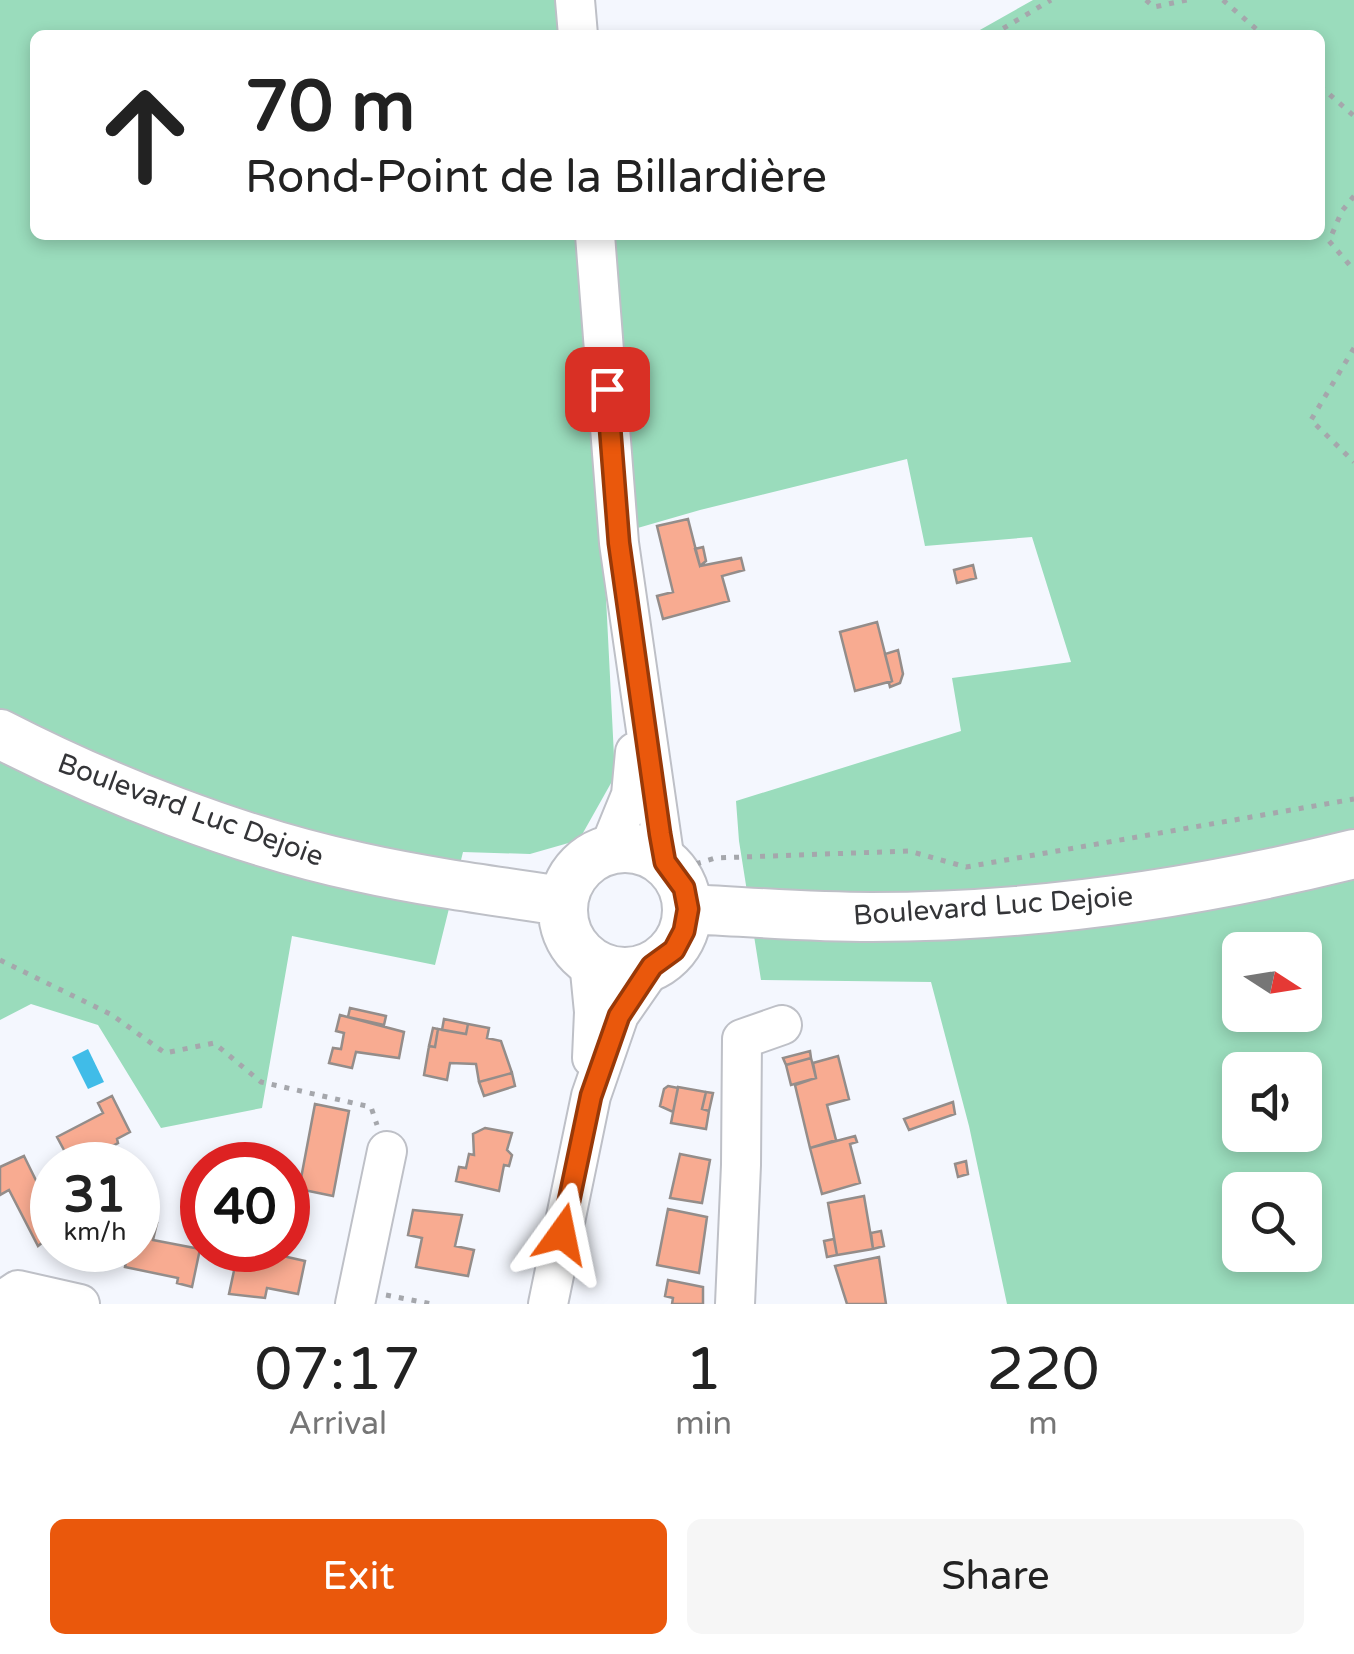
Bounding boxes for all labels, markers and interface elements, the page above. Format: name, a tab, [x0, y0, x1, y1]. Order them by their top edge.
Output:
text: 70 m	[245, 66, 415, 150]
icon: ahead	[80, 70, 210, 200]
text: Rond-Point de la Billardière	[245, 151, 827, 205]
pin	[565, 347, 650, 432]
icon: arrive	[580, 362, 635, 417]
street label: Boulevard Luc Dejoie	[53, 746, 328, 874]
street label: Boulevard Luc Dejoie	[852, 879, 1134, 933]
north arrow	[1222, 932, 1322, 1032]
map controls	[1222, 932, 1322, 1272]
button: sound	[1222, 1052, 1322, 1152]
speed limit sign: 40	[180, 1142, 310, 1272]
text: 31	[64, 1165, 126, 1225]
button: search	[1222, 1172, 1322, 1272]
position arrow	[510, 1182, 614, 1286]
text: km/h	[64, 1217, 126, 1247]
text: 07:17	[254, 1334, 421, 1406]
text: 1	[685, 1334, 722, 1406]
text: 220	[986, 1334, 1100, 1406]
text: Arrival	[288, 1405, 387, 1443]
text: min	[675, 1405, 732, 1443]
text: m	[1028, 1405, 1058, 1443]
button: Exit	[50, 1519, 667, 1634]
button: Share	[687, 1519, 1304, 1634]

